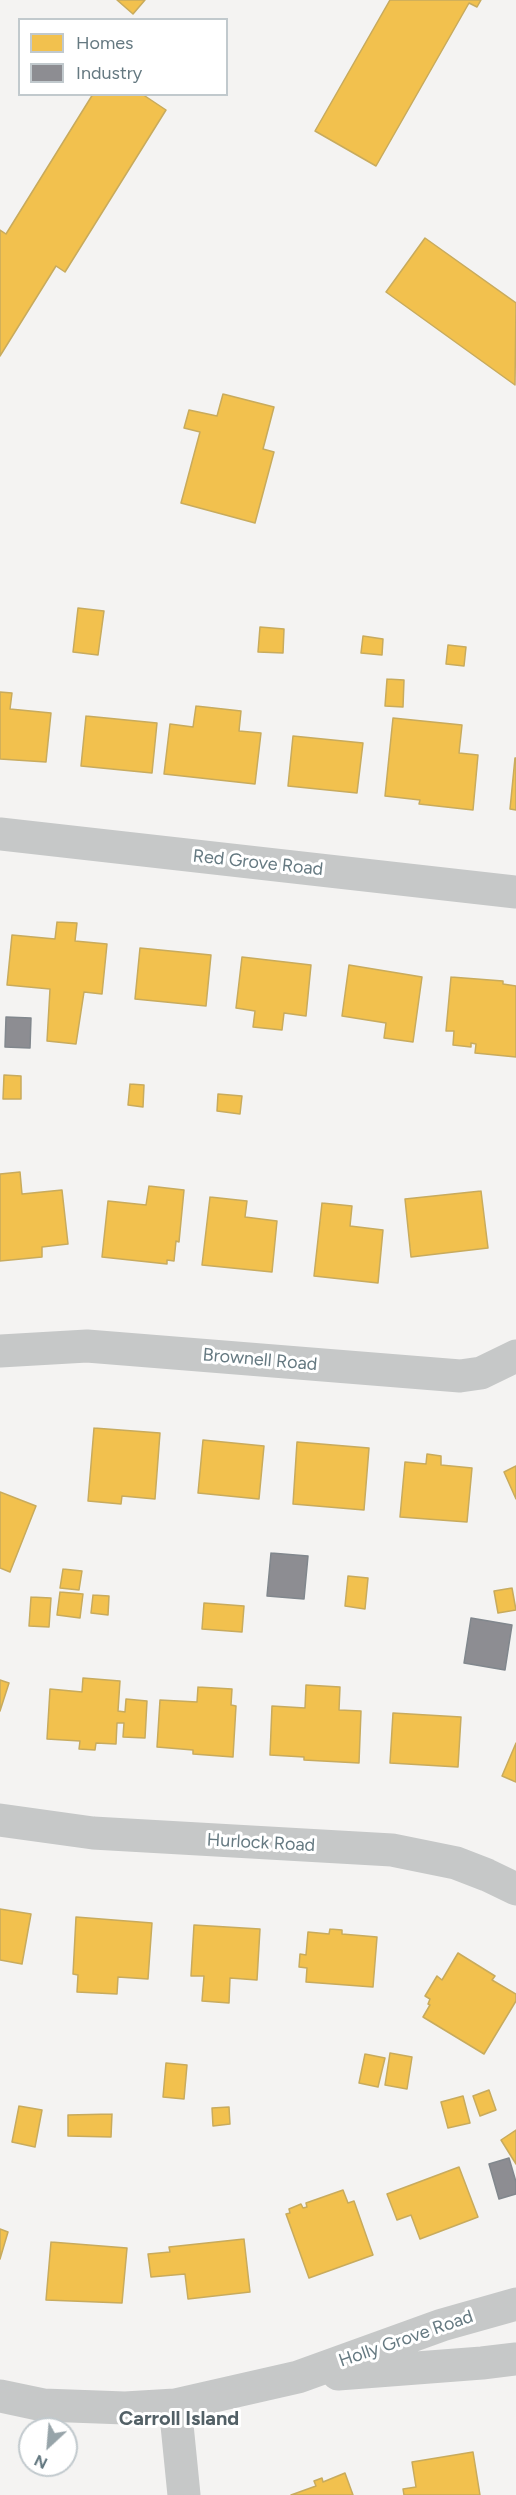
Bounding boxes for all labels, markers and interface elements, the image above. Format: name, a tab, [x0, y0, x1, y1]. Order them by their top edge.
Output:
legend	[18, 18, 228, 96]
text: Homes	[76, 32, 134, 54]
text: Industry	[76, 62, 142, 84]
street label: Red Grove Road	[192, 845, 324, 881]
street label: Brownell Road	[202, 1344, 318, 1376]
street label: Hurlock Road	[206, 1829, 316, 1857]
street label: Holly Grove Road	[336, 2306, 476, 2372]
district label: Carroll Island	[119, 2407, 239, 2431]
north arrow	[18, 2417, 78, 2477]
text: N	[31, 2451, 50, 2473]

